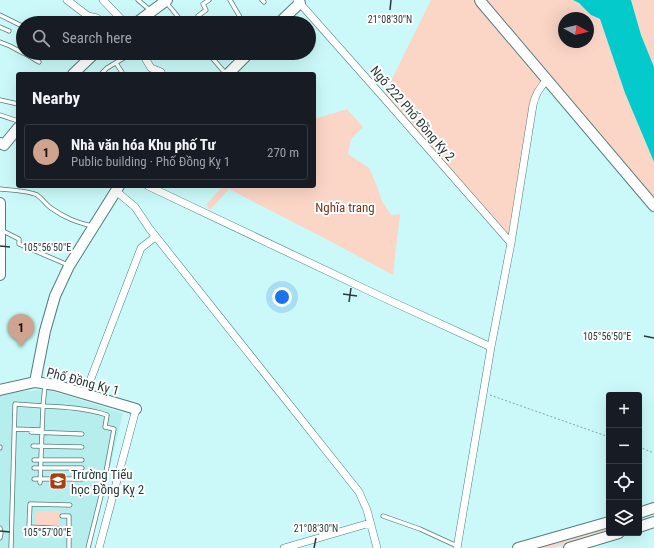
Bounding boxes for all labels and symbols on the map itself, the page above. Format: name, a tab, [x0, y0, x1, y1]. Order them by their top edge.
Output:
north arrow	[558, 12, 594, 48]
text: 21°08'30"N	[368, 14, 412, 25]
street label: Ngõ 222 Phố Đồng Kỵ 2	[367, 63, 458, 164]
park label: Nghĩa trang	[315, 200, 375, 215]
text: 105°56'50"E	[23, 242, 71, 253]
your location	[272, 287, 292, 307]
pin: 1	[8, 314, 34, 347]
text: 105°56'50"E	[583, 331, 631, 342]
street label: Phố Đồng Kỵ 1	[45, 365, 121, 399]
place label: Trường Tiểu học Đồng Kỵ 2	[71, 467, 144, 498]
school or university icon: Trường Tiểu học Đồng Kỵ 2	[48, 471, 68, 491]
text: 21°08'30"N	[294, 523, 338, 534]
text: 105°57'00"E	[23, 527, 71, 538]

